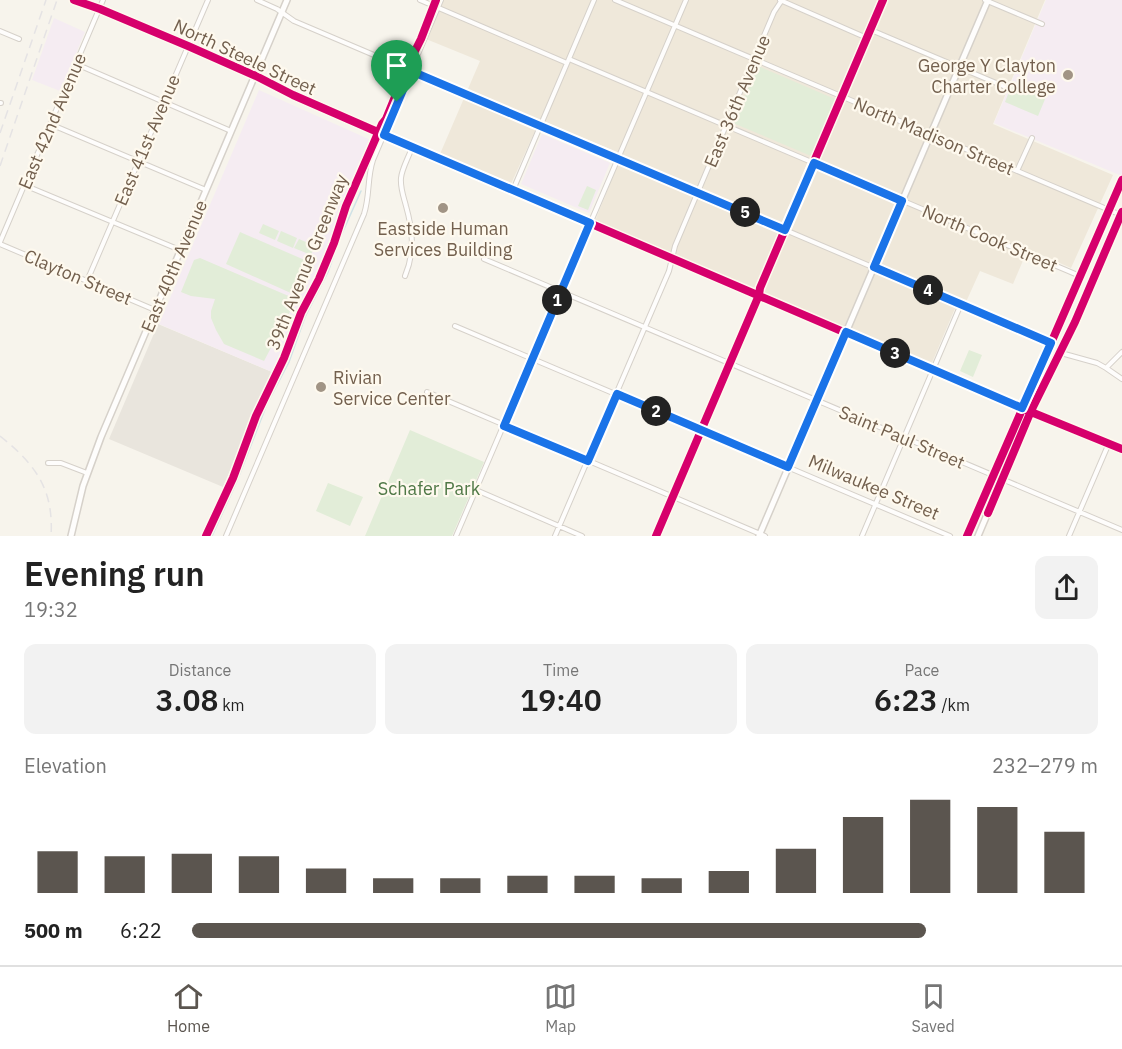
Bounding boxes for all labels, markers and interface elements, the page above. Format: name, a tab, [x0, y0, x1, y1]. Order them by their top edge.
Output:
street label: North Steele Street	[170, 14, 320, 100]
street label: East 36th Avenue	[699, 31, 775, 171]
pin	[371, 40, 422, 102]
street label: East 42nd Avenue	[13, 49, 91, 193]
icon: arrive	[380, 49, 413, 82]
place label: George Y Clayton Charter College	[918, 54, 1056, 98]
marker: George Y Clayton Charter College	[1061, 68, 1075, 82]
street label: East 41st Avenue	[109, 71, 185, 209]
street label: North Madison Street	[850, 92, 1018, 180]
street label: 39th Avenue Greenway	[261, 171, 353, 353]
street label: East 40th Avenue	[136, 196, 212, 336]
pin: 5	[730, 197, 760, 227]
street label: North Cook Street	[919, 199, 1061, 277]
marker: Eastside Human Services Building	[436, 201, 450, 215]
text: 5	[740, 202, 750, 222]
place label: Eastside Human Services Building	[374, 217, 513, 261]
street label: Clayton Street	[21, 244, 135, 310]
pin: 4	[913, 275, 943, 305]
text: 4	[923, 280, 933, 300]
pin: 1	[542, 285, 572, 315]
text: 1	[552, 290, 562, 310]
pin: 3	[880, 338, 910, 368]
text: 3	[890, 343, 900, 363]
place label: Rivian Service Center	[333, 366, 451, 410]
marker: Rivian Service Center	[314, 380, 328, 394]
pin: 2	[641, 396, 671, 426]
street label: Saint Paul Street	[836, 400, 968, 474]
text: 2	[651, 401, 661, 421]
street label: Milwaukee Street	[805, 449, 943, 525]
park label: Schafer Park	[378, 477, 481, 500]
text: Evening run	[24, 552, 205, 595]
button: share	[1035, 556, 1098, 619]
text: 19:32	[24, 596, 78, 623]
text: Distance	[169, 660, 231, 680]
text: Time	[543, 660, 579, 680]
text: Pace	[905, 660, 939, 680]
text: 3.08	[155, 680, 218, 719]
text: 19:40	[520, 680, 602, 719]
text: 6:23	[874, 680, 938, 719]
text: km	[218, 695, 245, 715]
text: /km	[938, 695, 970, 715]
text: Elevation	[24, 752, 107, 779]
text: 232–279 m	[992, 752, 1098, 779]
text: 500 m	[24, 917, 83, 944]
text: 6:22	[120, 917, 162, 944]
tab: Home	[167, 980, 210, 1036]
tab: Map	[544, 980, 577, 1036]
tab: Saved	[911, 980, 955, 1036]

